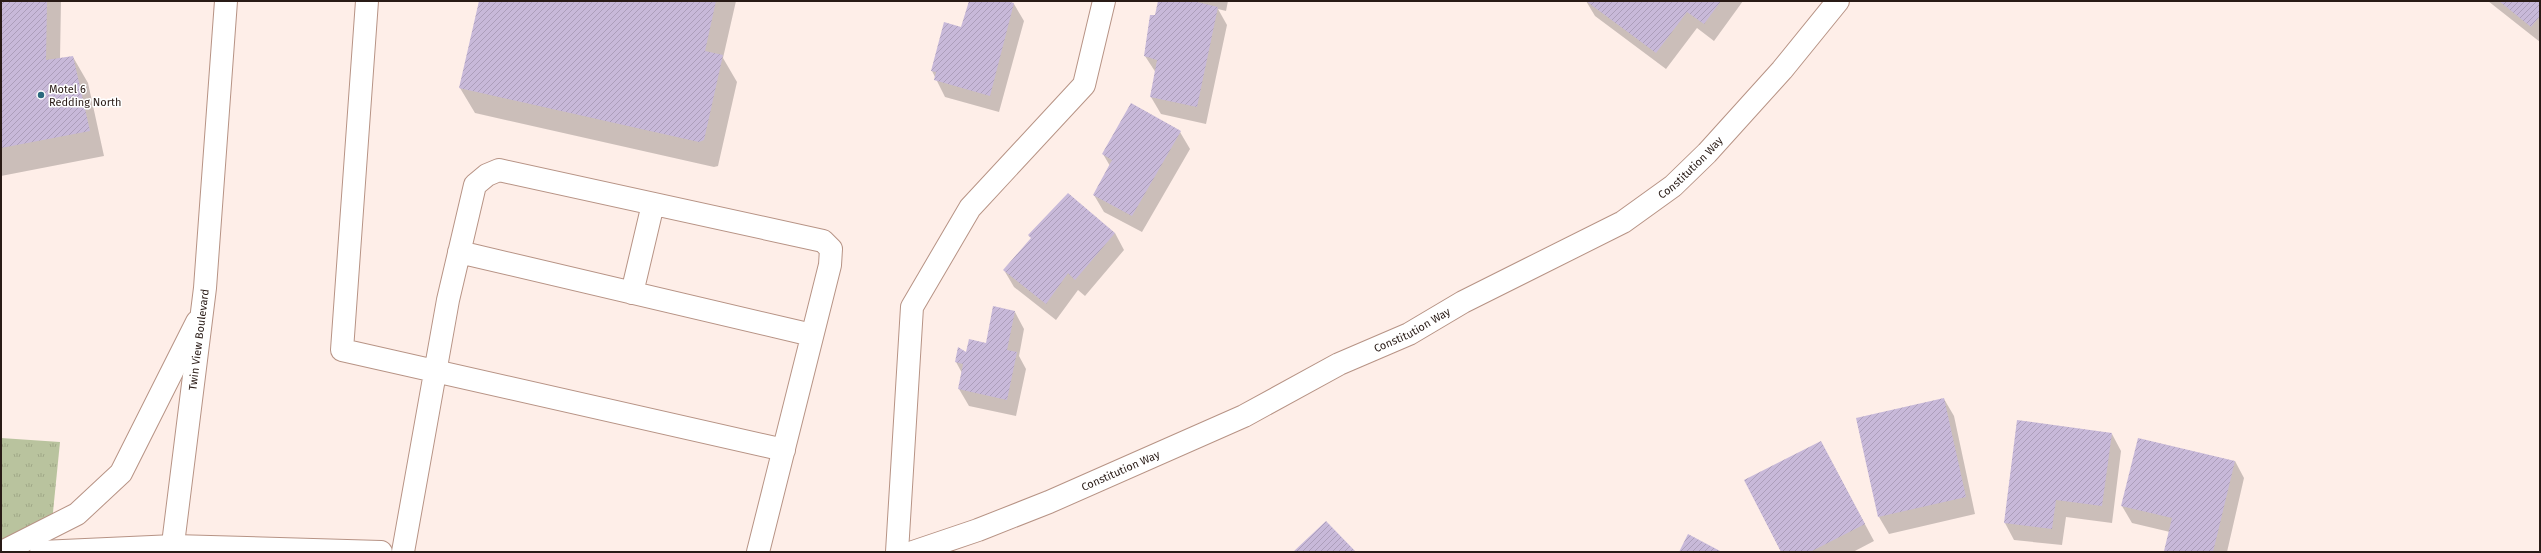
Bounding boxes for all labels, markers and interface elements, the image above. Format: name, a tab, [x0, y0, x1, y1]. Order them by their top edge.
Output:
place label: Motel 6 Redding North	[49, 83, 121, 109]
marker: Motel 6 Redding North	[36, 90, 46, 100]
street label: Constitution Way	[1655, 133, 1726, 201]
street label: Twin View Boulevard	[186, 288, 211, 391]
street label: Constitution Way	[1372, 304, 1453, 355]
street label: Constitution Way	[1079, 447, 1162, 493]

